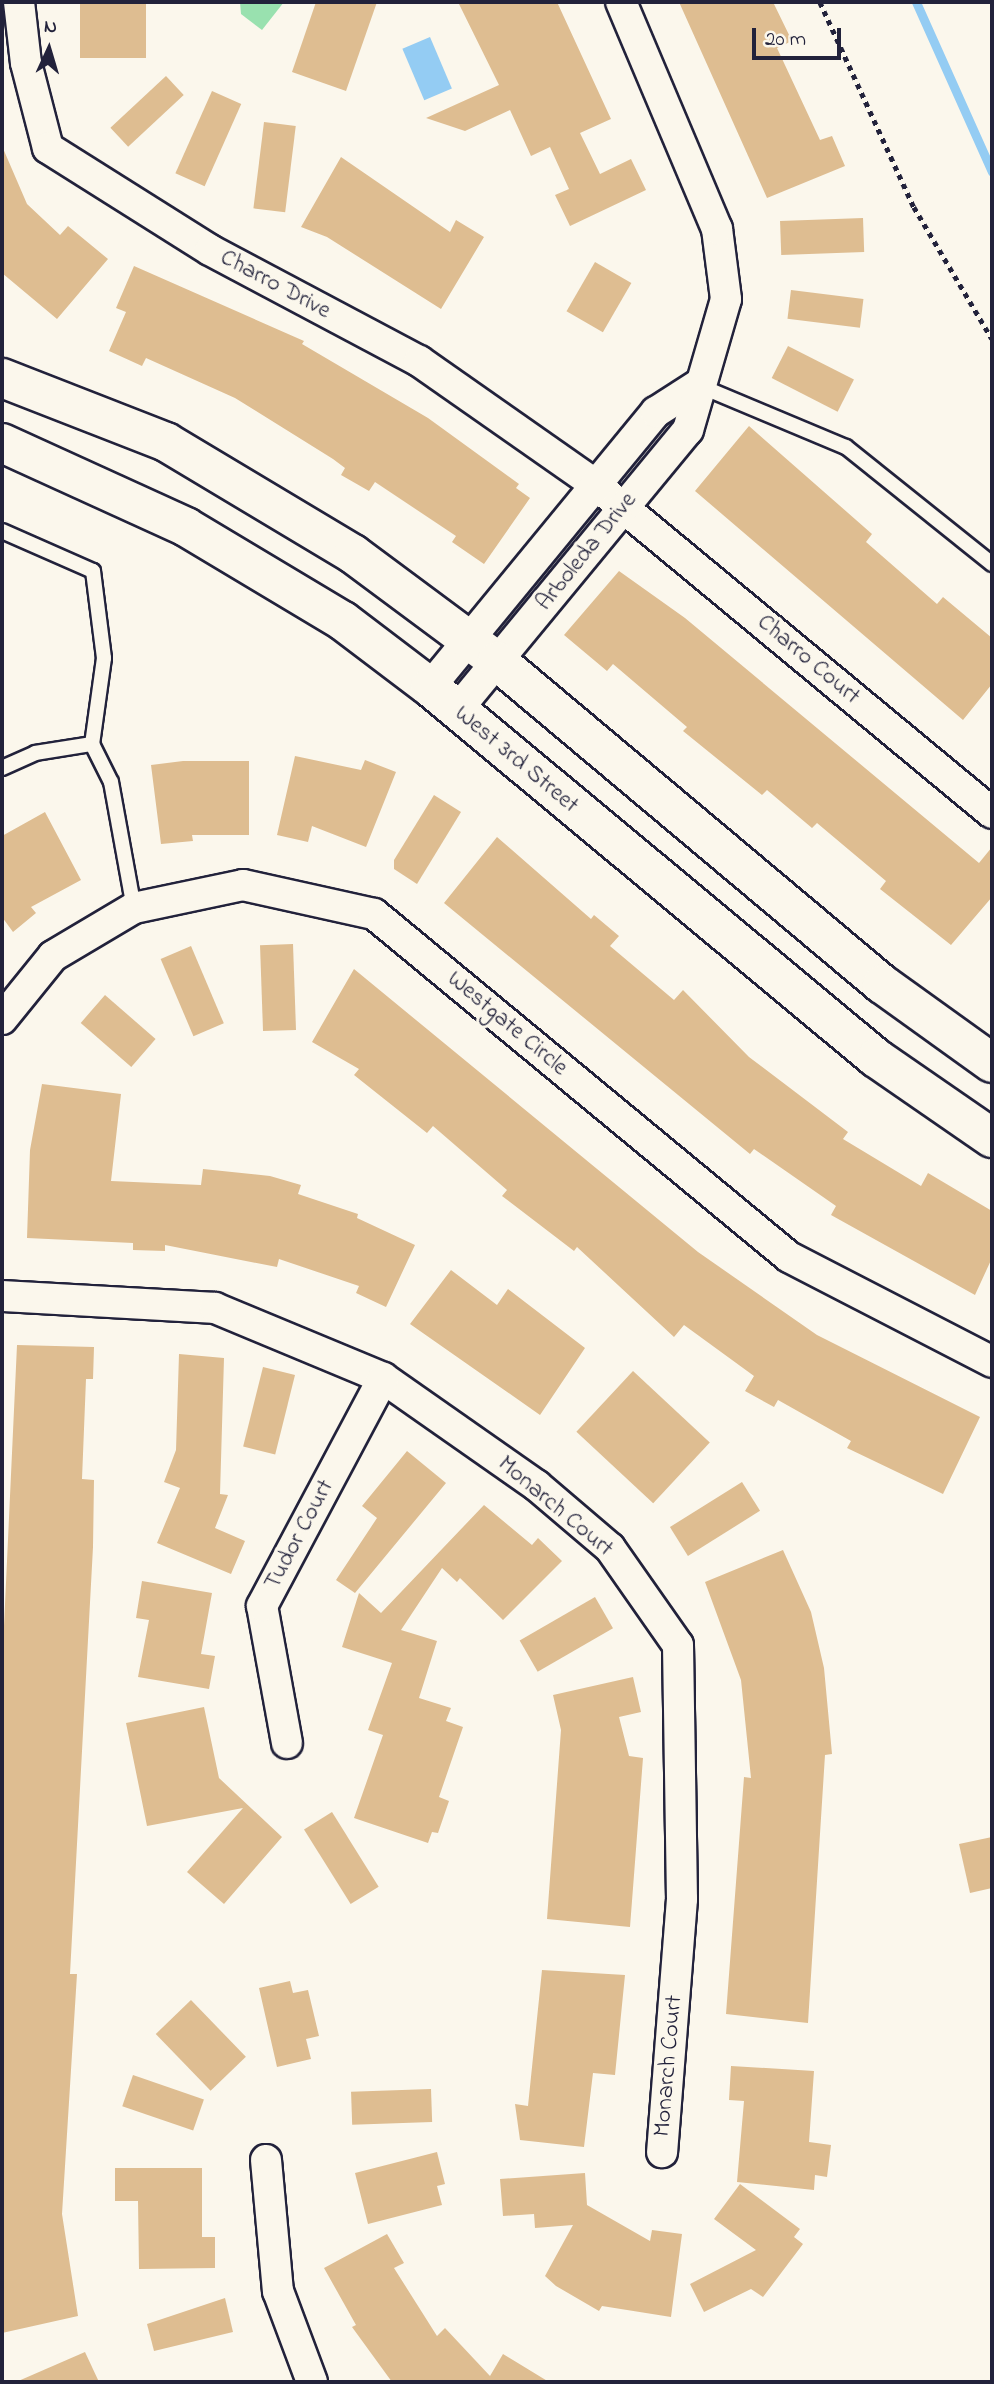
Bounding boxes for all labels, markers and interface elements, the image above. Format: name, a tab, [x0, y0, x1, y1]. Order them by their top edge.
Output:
north arrow	[14, 14, 84, 84]
text: N	[43, 14, 58, 41]
scale bar	[756, 14, 845, 58]
text: 20 m	[765, 25, 806, 55]
street label: Charro Drive	[215, 244, 335, 326]
street label: Arboleda Drive	[530, 487, 644, 617]
street label: Charro Court	[751, 609, 865, 711]
street label: West 3rd Street	[448, 700, 584, 820]
street label: Westgate Circle	[441, 965, 573, 1083]
street label: Monarch Court	[491, 1450, 619, 1564]
street label: Tudor Court	[259, 1475, 341, 1595]
street label: Monarch Court	[648, 1994, 690, 2138]

